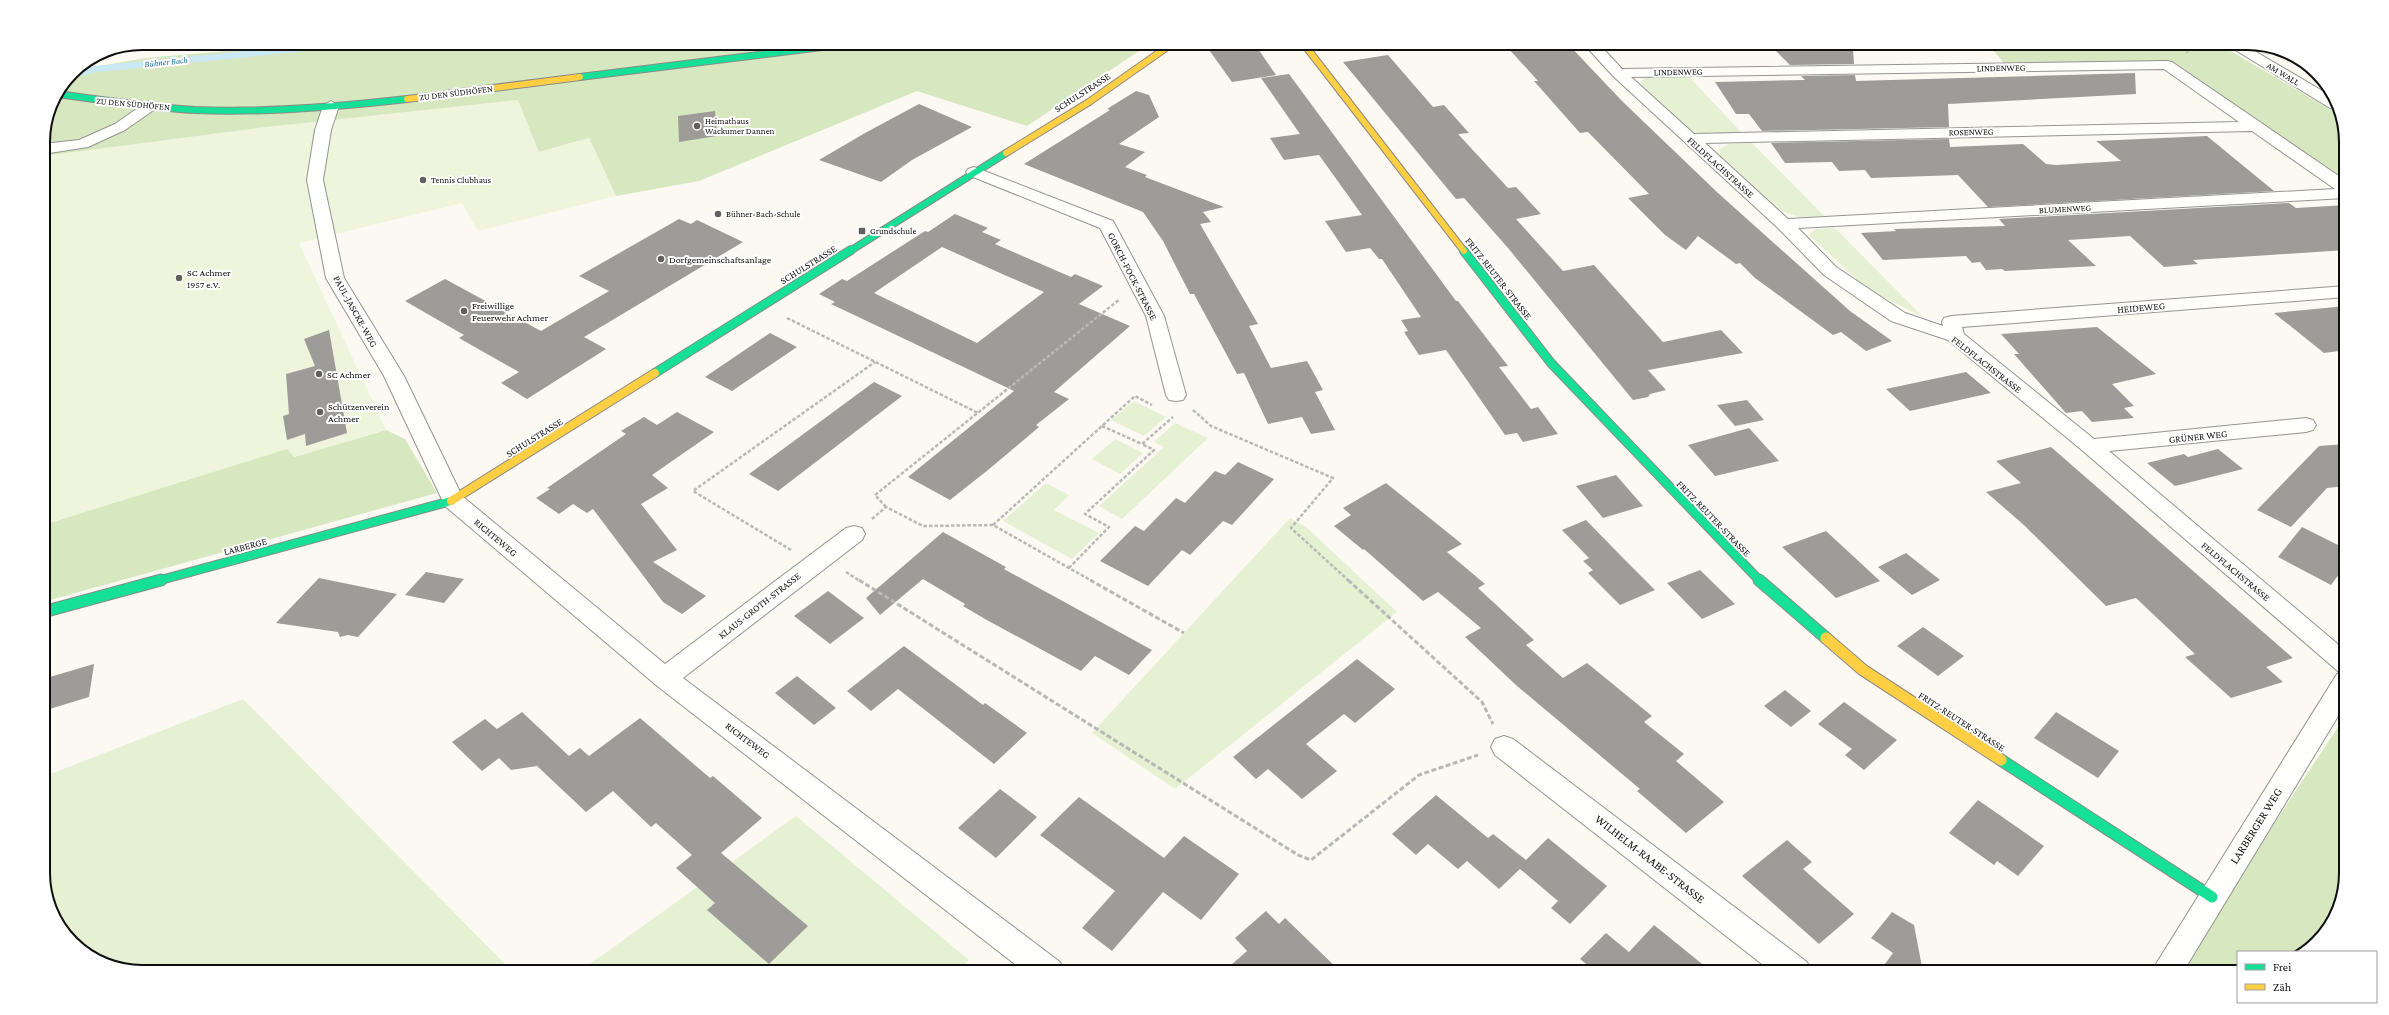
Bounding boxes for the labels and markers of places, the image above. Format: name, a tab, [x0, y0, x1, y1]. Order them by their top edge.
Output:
place label: Heimathaus Wackumer Dannen	[705, 116, 775, 136]
marker: Heimathaus Wackumer Dannen	[692, 121, 702, 131]
marker: Tennis Clubhaus	[418, 175, 428, 185]
place label: Tennis Clubhaus	[431, 175, 492, 185]
marker: Bühner-Bach-Schule	[713, 209, 723, 219]
place label: Bühner-Bach-Schule	[726, 209, 801, 219]
marker: Grundschule	[857, 226, 867, 236]
place label: Grundschule	[870, 226, 916, 236]
marker: Dorfgemeinschaftsanlage	[656, 254, 666, 264]
place label: Dorfgemeinschaftsanlage	[669, 254, 772, 265]
place label: SC Achmer 1957 e.V.	[187, 267, 231, 290]
marker: SC Achmer 1957 e.V.	[174, 273, 184, 283]
place label: Freiwillige Feuerwehr Achmer	[472, 300, 548, 323]
marker: Freiwillige Feuerwehr Achmer	[459, 306, 469, 316]
marker: SC Achmer	[314, 369, 324, 379]
place label: SC Achmer	[327, 369, 371, 380]
place label: Schützenverein Achmer	[328, 401, 390, 424]
marker: Schützenverein Achmer	[315, 407, 325, 417]

